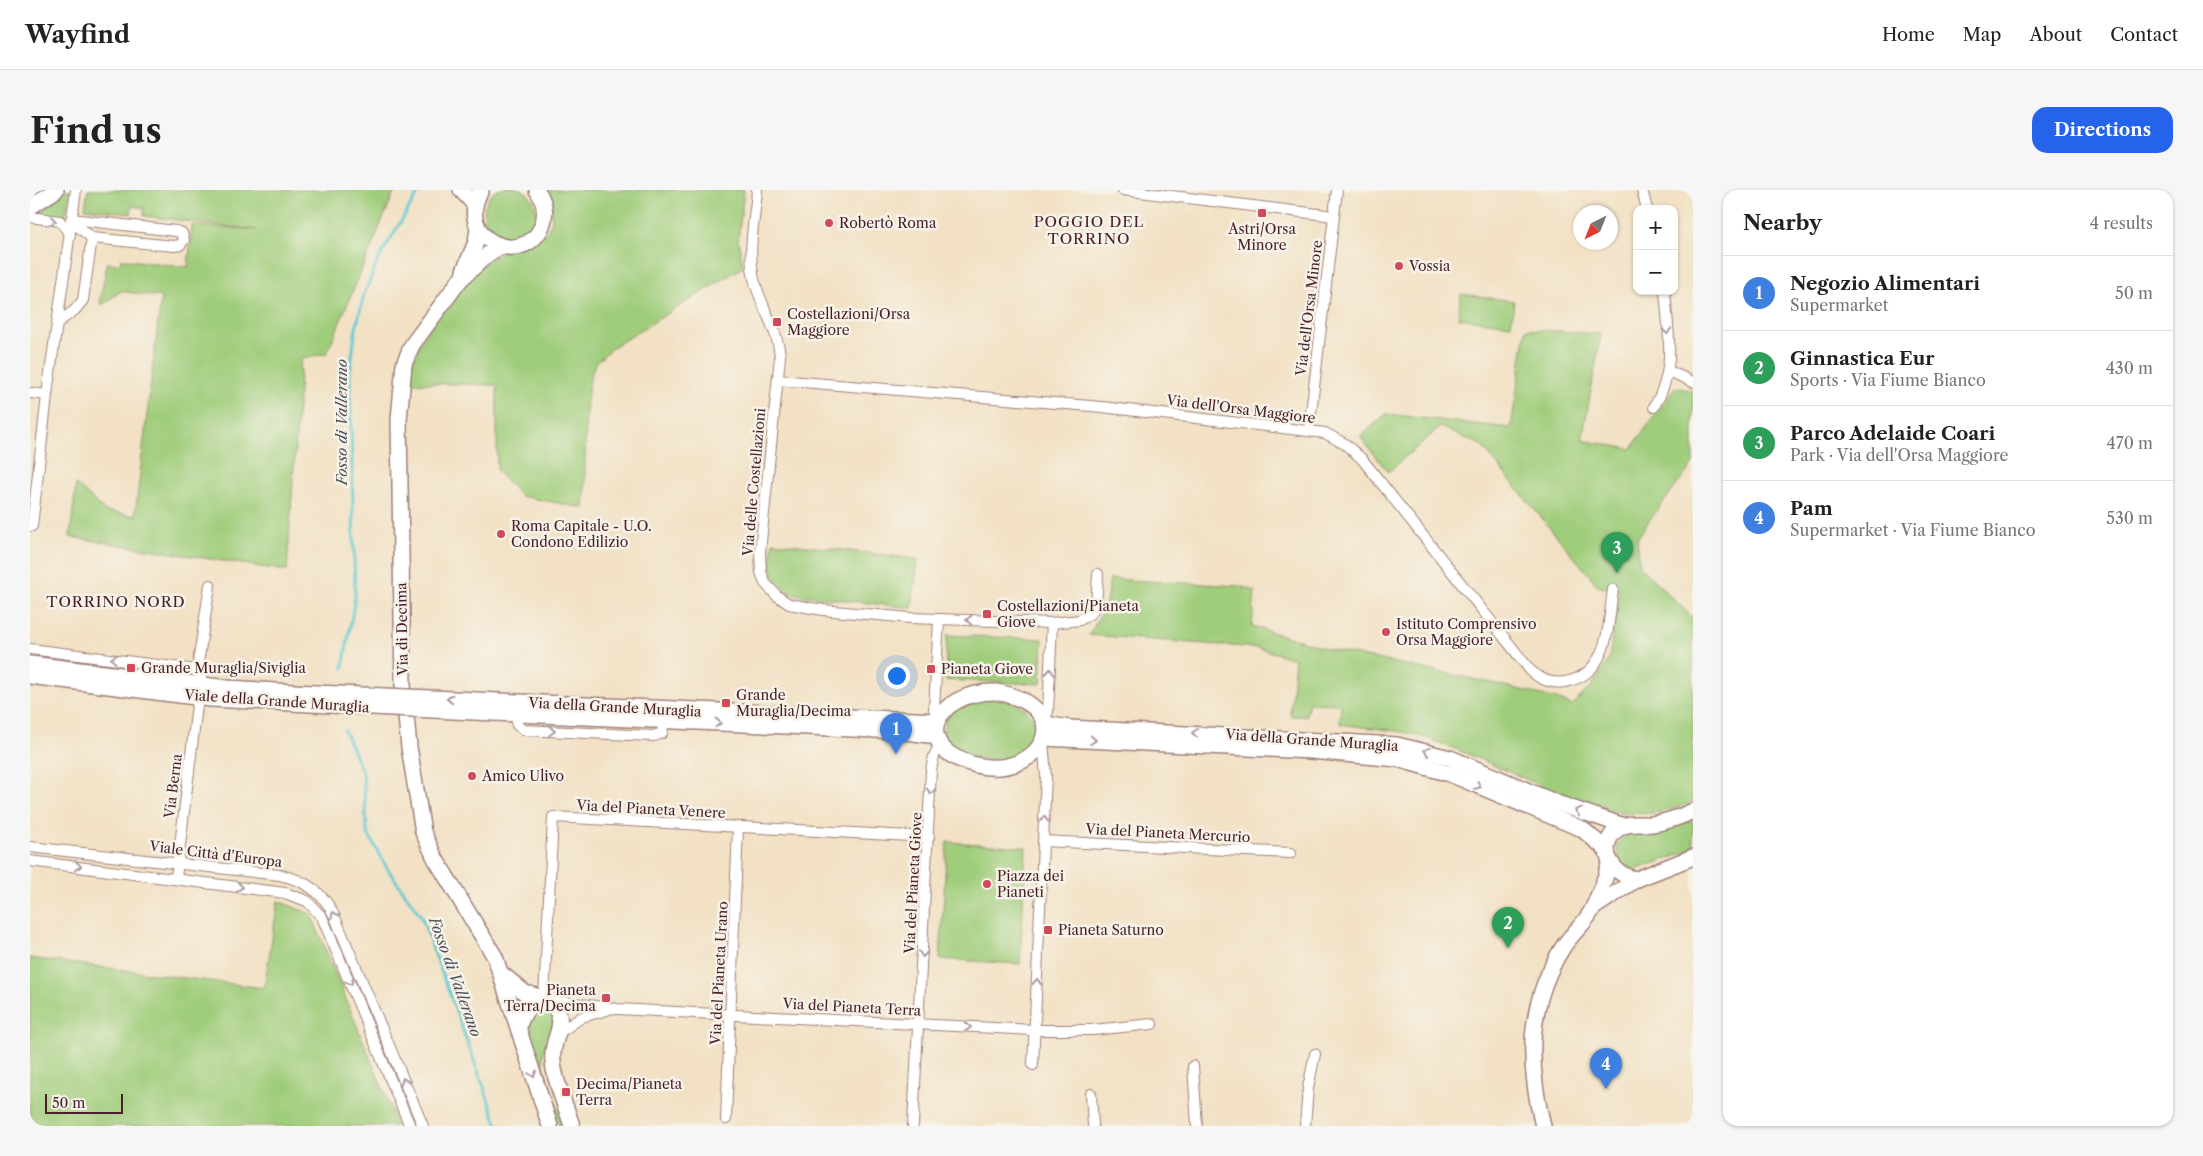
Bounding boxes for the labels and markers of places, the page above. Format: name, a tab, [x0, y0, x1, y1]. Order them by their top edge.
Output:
marker: Astri/Orsa Minore	[1256, 207, 1268, 219]
place label: Robertò Roma	[839, 214, 937, 232]
marker: Robertò Roma	[823, 217, 835, 229]
place label: Astri/Orsa Minore	[1227, 220, 1296, 254]
place label: Vossia	[1408, 257, 1451, 275]
marker: Vossia	[1393, 260, 1405, 272]
place label: Costellazioni/Orsa Maggiore	[787, 305, 911, 339]
marker: Costellazioni/Orsa Maggiore	[771, 316, 783, 328]
place label: Roma Capitale - U.O. Condono Edilizio	[511, 517, 652, 551]
marker: Roma Capitale - U.O. Condono Edilizio	[495, 528, 507, 540]
pin: 3	[1601, 532, 1633, 573]
place label: Costellazioni/Pianeta Giove	[997, 597, 1139, 631]
marker: Costellazioni/Pianeta Giove	[981, 608, 993, 620]
place label: Istituto Comprensivo Orsa Maggiore	[1396, 615, 1537, 649]
marker: Istituto Comprensivo Orsa Maggiore	[1380, 626, 1392, 638]
place label: Grande Muraglia/Siviglia	[141, 659, 306, 677]
place label: Pianeta Giove	[941, 660, 1033, 678]
marker: Grande Muraglia/Siviglia	[125, 662, 137, 674]
marker: Pianeta Giove	[925, 663, 937, 675]
place label: Grande Muraglia/Decima	[736, 686, 852, 720]
marker: Grande Muraglia/Decima	[720, 697, 732, 709]
pin: 1	[880, 713, 912, 754]
place label: Amico Ulivo	[481, 767, 564, 785]
marker: Amico Ulivo	[466, 770, 478, 782]
place label: Piazza dei Pianeti	[997, 867, 1064, 901]
marker: Piazza dei Pianeti	[981, 878, 993, 890]
pin: 2	[1492, 907, 1524, 948]
place label: Pianeta Saturno	[1058, 921, 1164, 939]
marker: Pianeta Saturno	[1042, 924, 1054, 936]
place label: Pianeta Terra/Decima	[504, 981, 597, 1015]
marker: Pianeta Terra/Decima	[600, 992, 612, 1004]
pin: 4	[1590, 1048, 1622, 1089]
place label: Decima/Pianeta Terra	[576, 1075, 683, 1109]
marker: Decima/Pianeta Terra	[560, 1086, 572, 1098]

